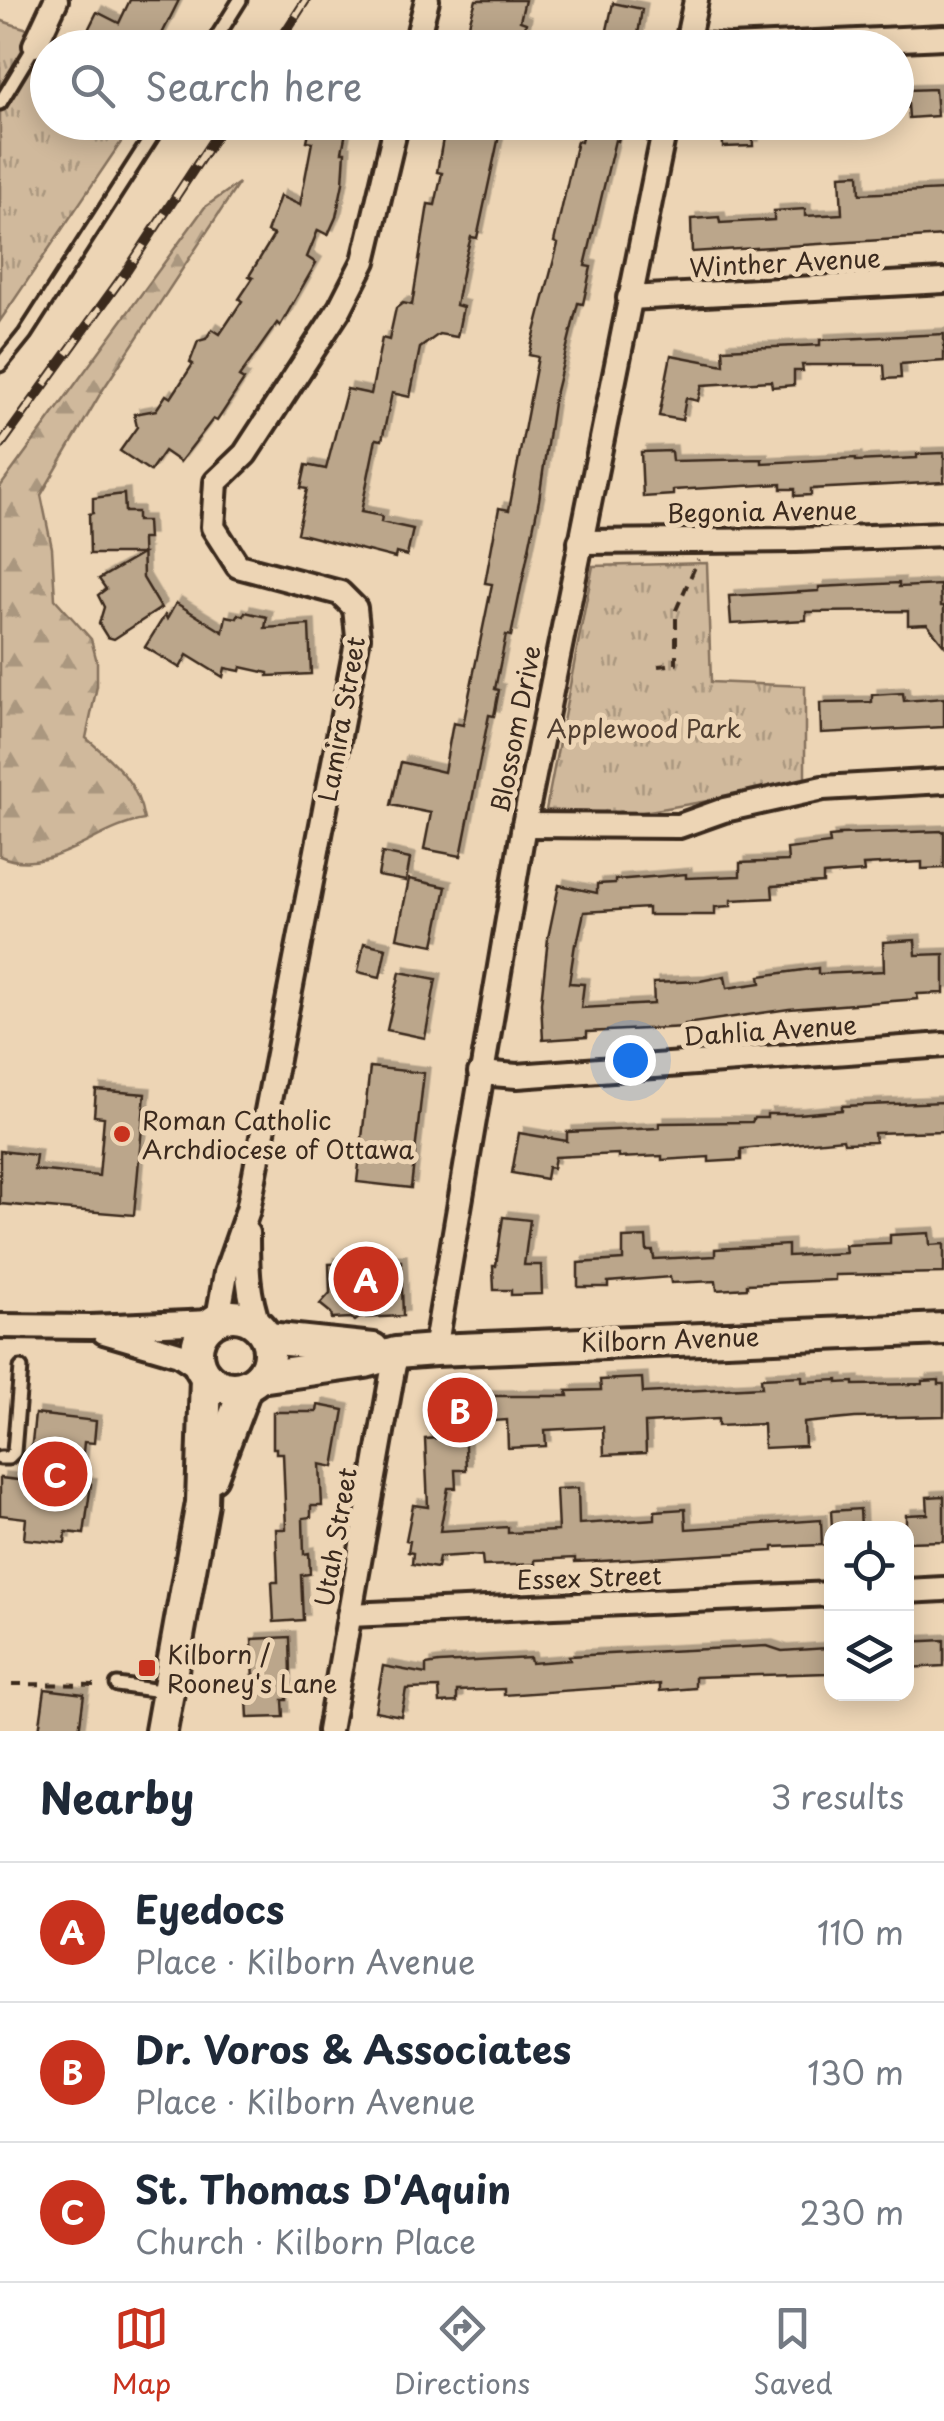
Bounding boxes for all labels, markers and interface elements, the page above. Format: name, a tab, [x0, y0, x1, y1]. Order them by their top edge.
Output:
search box	[30, 30, 914, 140]
text: Search here	[145, 57, 362, 114]
icon: search	[65, 58, 120, 113]
street label: Winther Avenue	[688, 238, 882, 286]
street label: Begonia Avenue	[667, 490, 857, 532]
street label: Lamira Street	[308, 633, 374, 805]
street label: Blossom Drive	[480, 642, 550, 816]
park label: Applewood Park	[546, 709, 742, 747]
street label: Dahlia Avenue	[682, 1005, 858, 1055]
your location	[605, 1035, 656, 1086]
place label: Roman Catholic Archdiocese of Ottawa	[142, 1101, 414, 1168]
marker: Roman Catholic Archdiocese of Ottawa	[111, 1123, 133, 1145]
pin: A	[334, 1242, 398, 1316]
street label: Kilborn Avenue	[580, 1317, 760, 1361]
pin: B	[428, 1372, 492, 1448]
pin: C	[22, 1436, 88, 1512]
street label: Utah Street	[304, 1464, 366, 1610]
map controls	[824, 1521, 914, 1701]
button: locate	[824, 1521, 914, 1611]
street label: Essex Street	[516, 1555, 662, 1599]
button: layers	[824, 1611, 914, 1701]
place label: Kilborn / Rooney's Lane	[167, 1635, 338, 1702]
marker: Kilborn / Rooney's Lane	[136, 1657, 158, 1679]
text: Nearby	[40, 1765, 194, 1828]
text: 3 results	[770, 1772, 904, 1820]
text: Eyedocs	[135, 1880, 284, 1937]
text: A	[60, 1908, 85, 1956]
text: 110 m	[817, 1908, 904, 1956]
text: Place · Kilborn Avenue	[135, 1937, 475, 1985]
text: Dr. Voros & Associates	[135, 2020, 571, 2077]
text: B	[62, 2048, 83, 2096]
text: 130 m	[807, 2048, 904, 2096]
text: Place · Kilborn Avenue	[135, 2077, 475, 2125]
text: St. Thomas D'Aquin	[135, 2160, 511, 2217]
text: C	[60, 2188, 85, 2236]
text: 230 m	[799, 2188, 904, 2236]
text: Church · Kilborn Place	[135, 2217, 476, 2265]
tab: Map	[111, 2301, 171, 2404]
tab: Directions	[394, 2301, 530, 2404]
tab: Saved	[753, 2301, 833, 2404]

